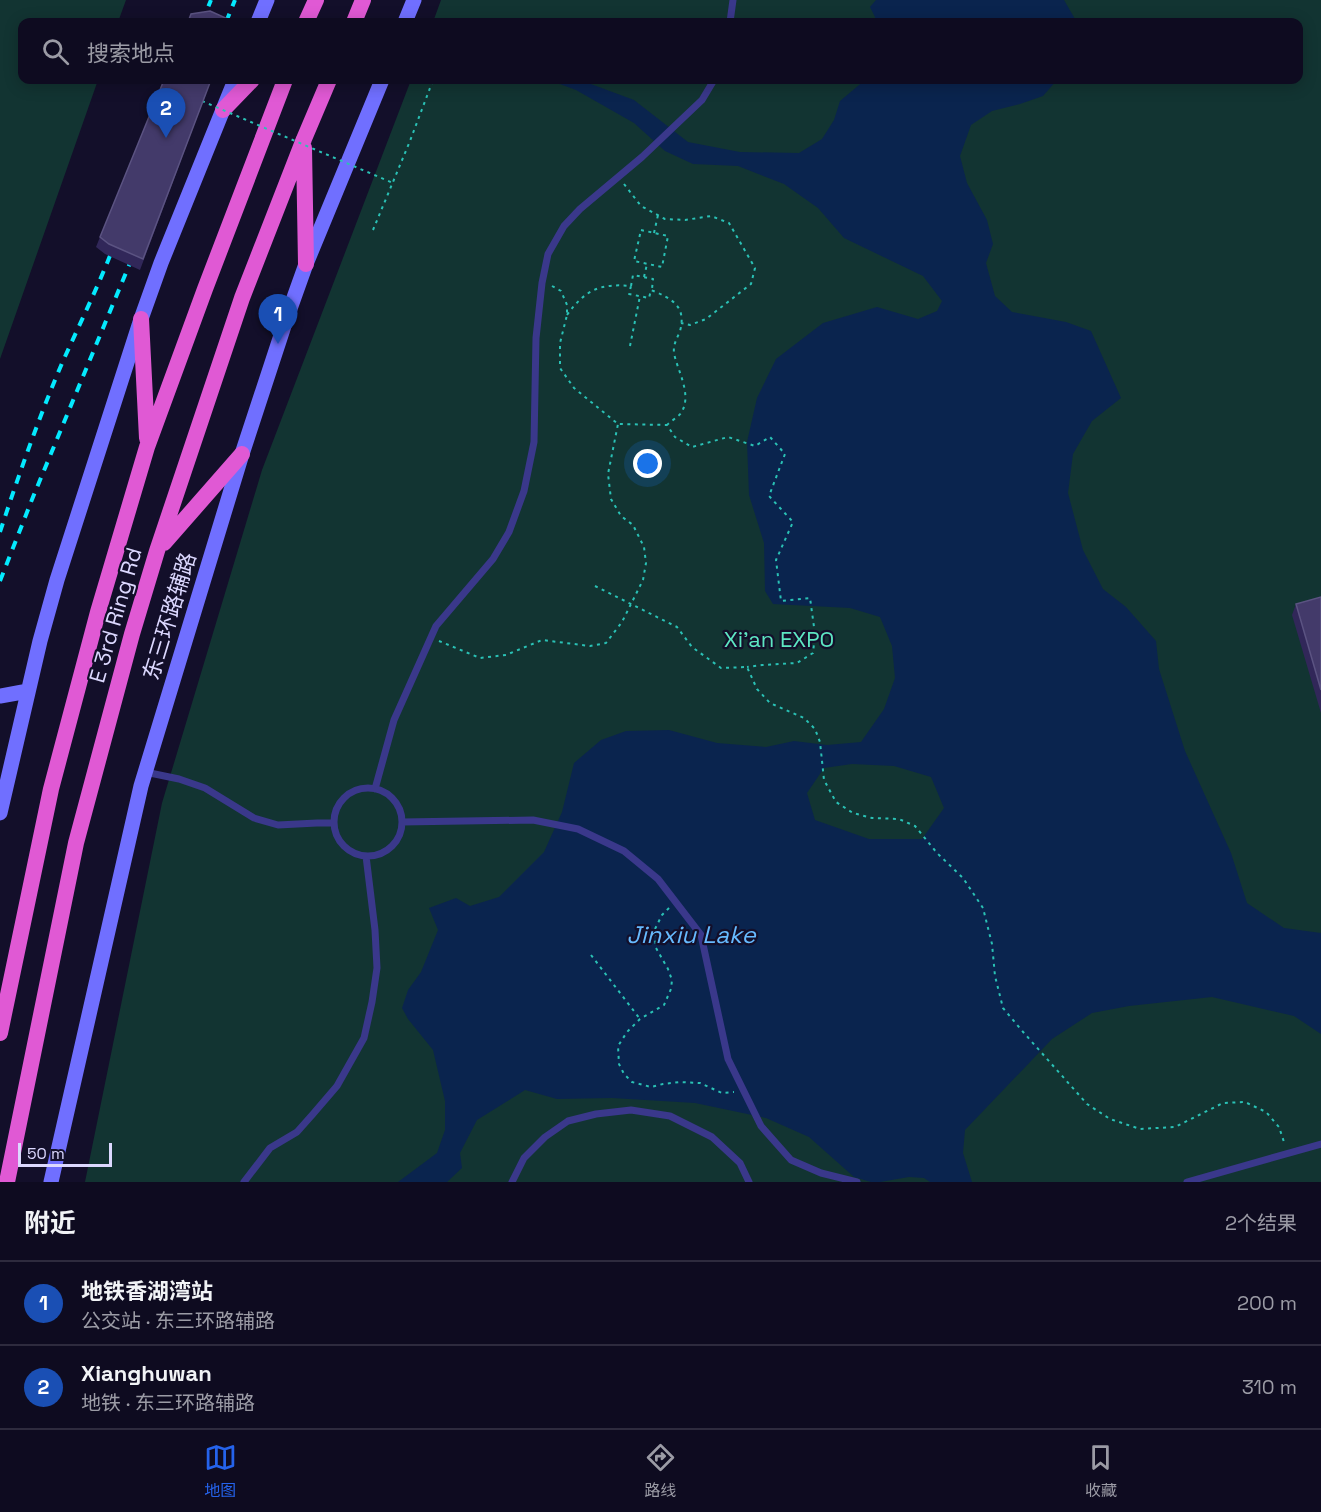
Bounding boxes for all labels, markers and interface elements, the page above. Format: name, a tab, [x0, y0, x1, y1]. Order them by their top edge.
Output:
search box	[18, 18, 1303, 84]
icon: search	[39, 35, 72, 68]
text: 搜索地点	[87, 39, 175, 67]
pin: 2	[146, 88, 186, 138]
pin: 1	[258, 294, 298, 344]
your location	[633, 449, 662, 478]
street label: E 3rd Ring Rd	[82, 544, 148, 686]
street label: 东三环路辅路	[136, 549, 202, 683]
park label: Xi'an EXPO	[724, 625, 834, 653]
water label: Jinxiu Lake	[626, 919, 756, 950]
scale bar	[18, 1140, 112, 1168]
text: 50 m	[27, 1143, 65, 1164]
text: 附近	[24, 1206, 76, 1240]
text: 2个结果	[1225, 1210, 1297, 1236]
text: 地铁香湖湾站	[81, 1277, 213, 1305]
text: 1	[39, 1290, 48, 1316]
text: 200 m	[1237, 1290, 1297, 1316]
text: 公交站 · 东三环路辅路	[81, 1308, 275, 1334]
text: Xianghuwan	[81, 1359, 212, 1387]
text: 2	[38, 1374, 49, 1400]
text: 310 m	[1242, 1374, 1297, 1400]
text: 地铁 · 东三环路辅路	[81, 1390, 255, 1416]
tab: 地图	[204, 1441, 237, 1501]
tab: 路线	[644, 1441, 677, 1501]
tab: 收藏	[1084, 1441, 1117, 1501]

